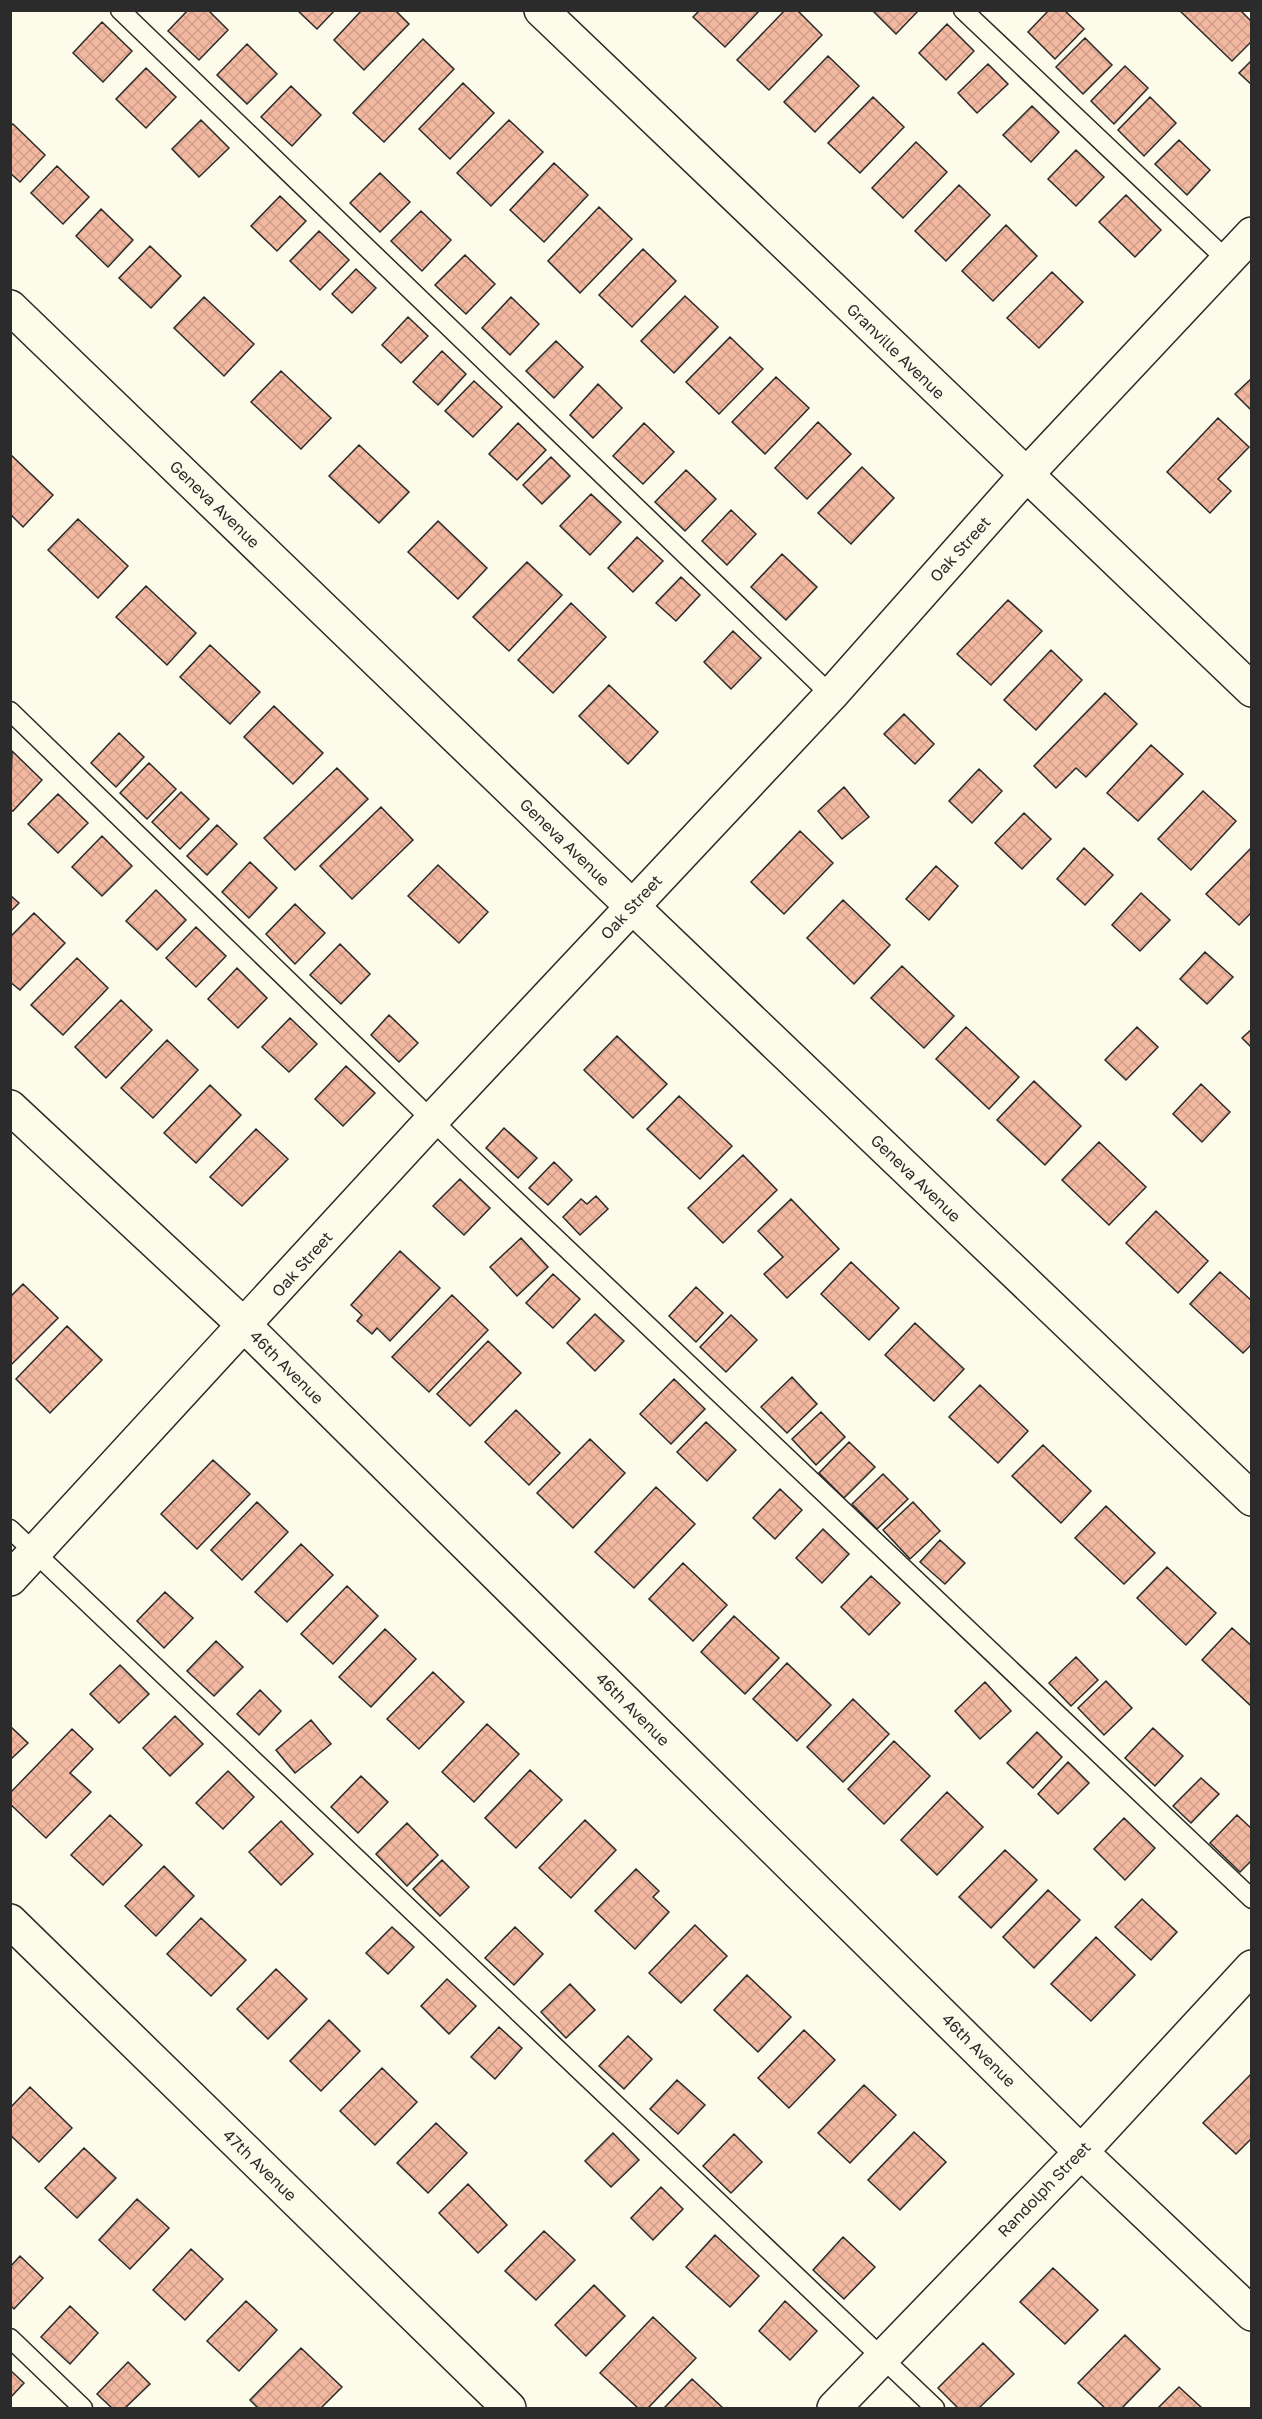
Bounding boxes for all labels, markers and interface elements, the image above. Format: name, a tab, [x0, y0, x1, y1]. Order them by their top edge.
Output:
street label: Granville Avenue	[843, 299, 949, 403]
street label: Geneva Avenue	[166, 456, 264, 552]
street label: Oak Street	[925, 512, 995, 586]
street label: Geneva Avenue	[516, 794, 614, 890]
street label: Oak Street	[596, 870, 666, 944]
street label: Geneva Avenue	[867, 1130, 965, 1226]
street label: Oak Street	[267, 1227, 337, 1301]
street label: 46th Avenue	[246, 1326, 328, 1408]
street label: 46th Avenue	[592, 1668, 674, 1750]
street label: 46th Avenue	[938, 2009, 1020, 2091]
street label: 47th Avenue	[219, 2125, 301, 2205]
street label: Randolph Street	[993, 2137, 1095, 2241]

